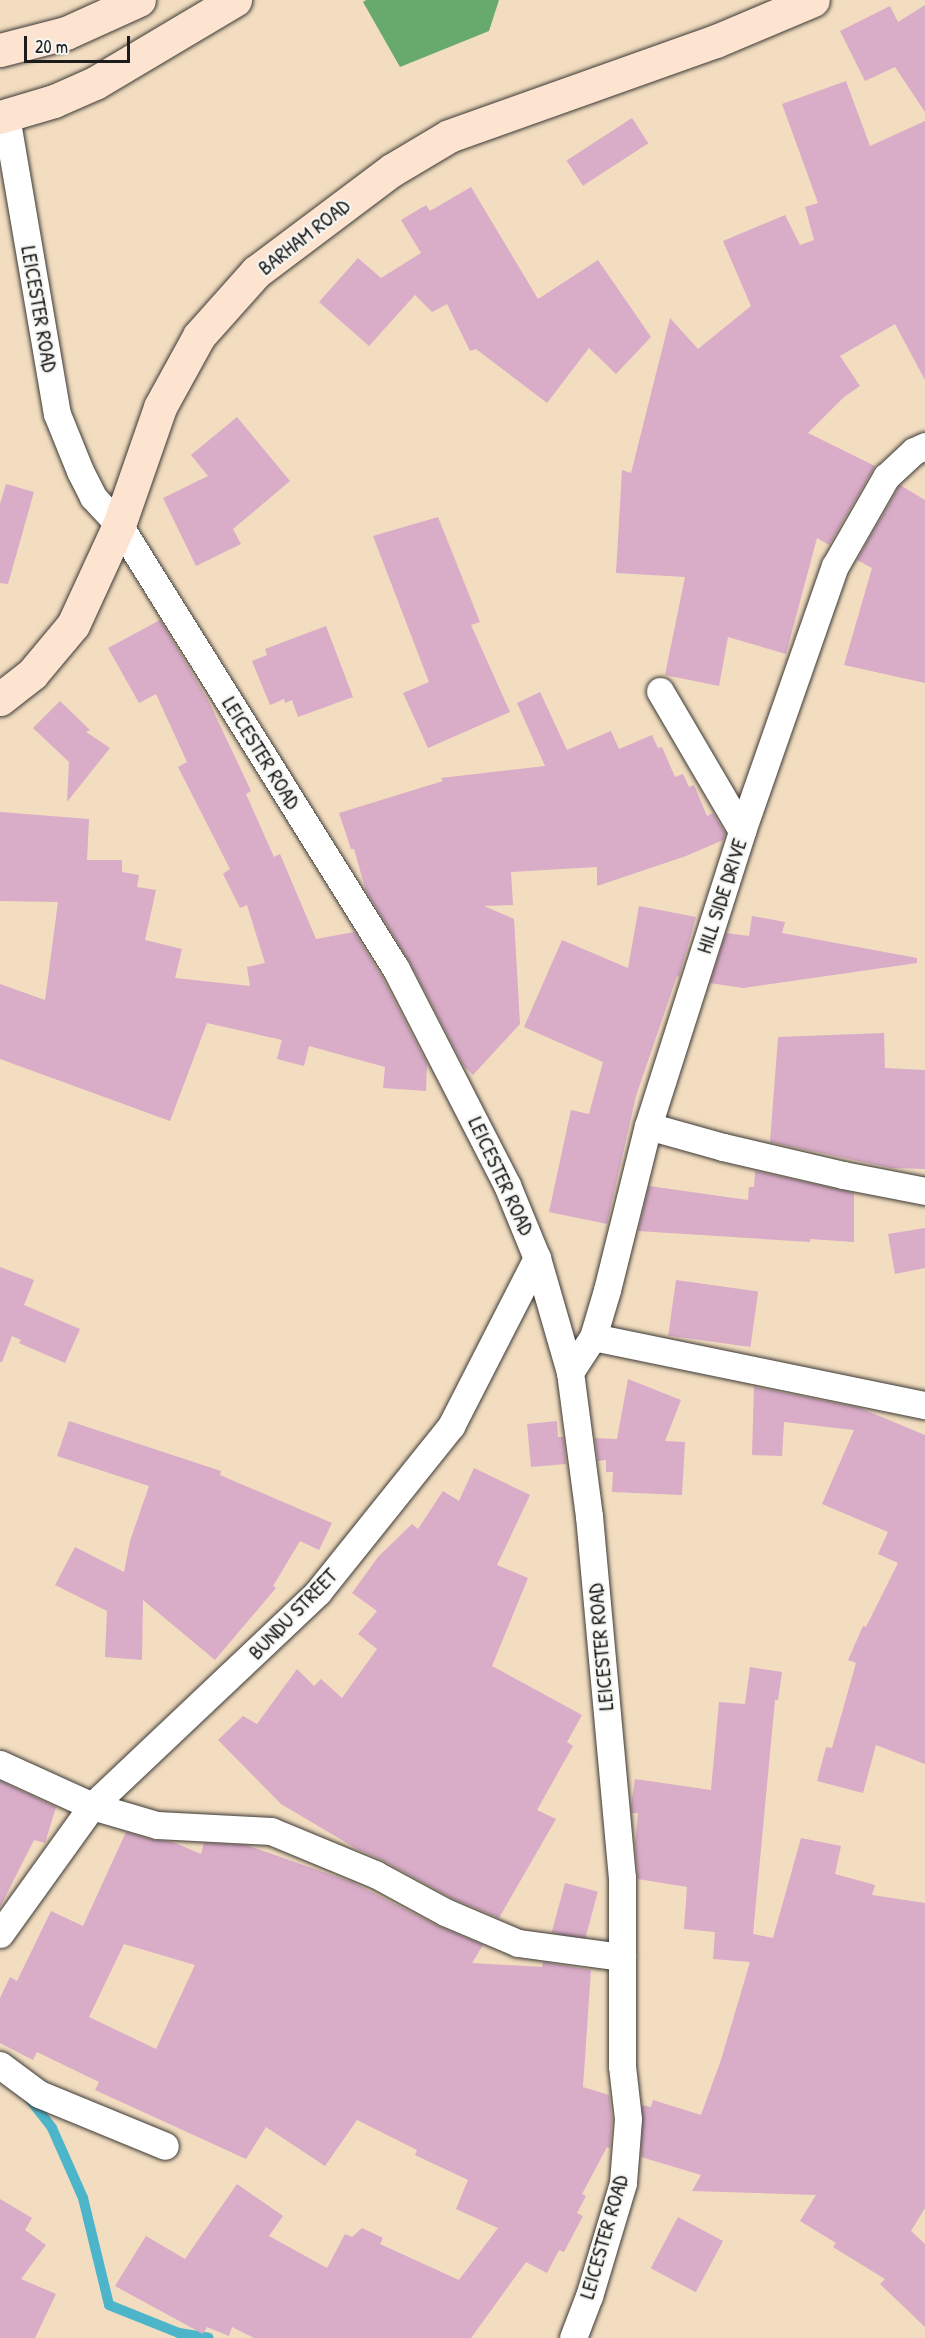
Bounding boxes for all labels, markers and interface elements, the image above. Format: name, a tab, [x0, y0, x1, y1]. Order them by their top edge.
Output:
scale bar	[27, 24, 134, 62]
text: 20 m	[35, 34, 68, 59]
street label: BARHAM ROAD	[253, 193, 355, 281]
street label: LEICESTER ROAD	[16, 244, 62, 374]
street label: LEICESTER ROAD	[217, 692, 305, 814]
street label: HILL SIDE DRIVE	[692, 835, 752, 957]
street label: LEICESTER ROAD	[463, 1113, 539, 1239]
street label: BUNDU STREET	[243, 1563, 343, 1665]
street label: LEICESTER ROAD	[583, 1582, 619, 1712]
street label: LEICESTER ROAD	[574, 2172, 634, 2302]

